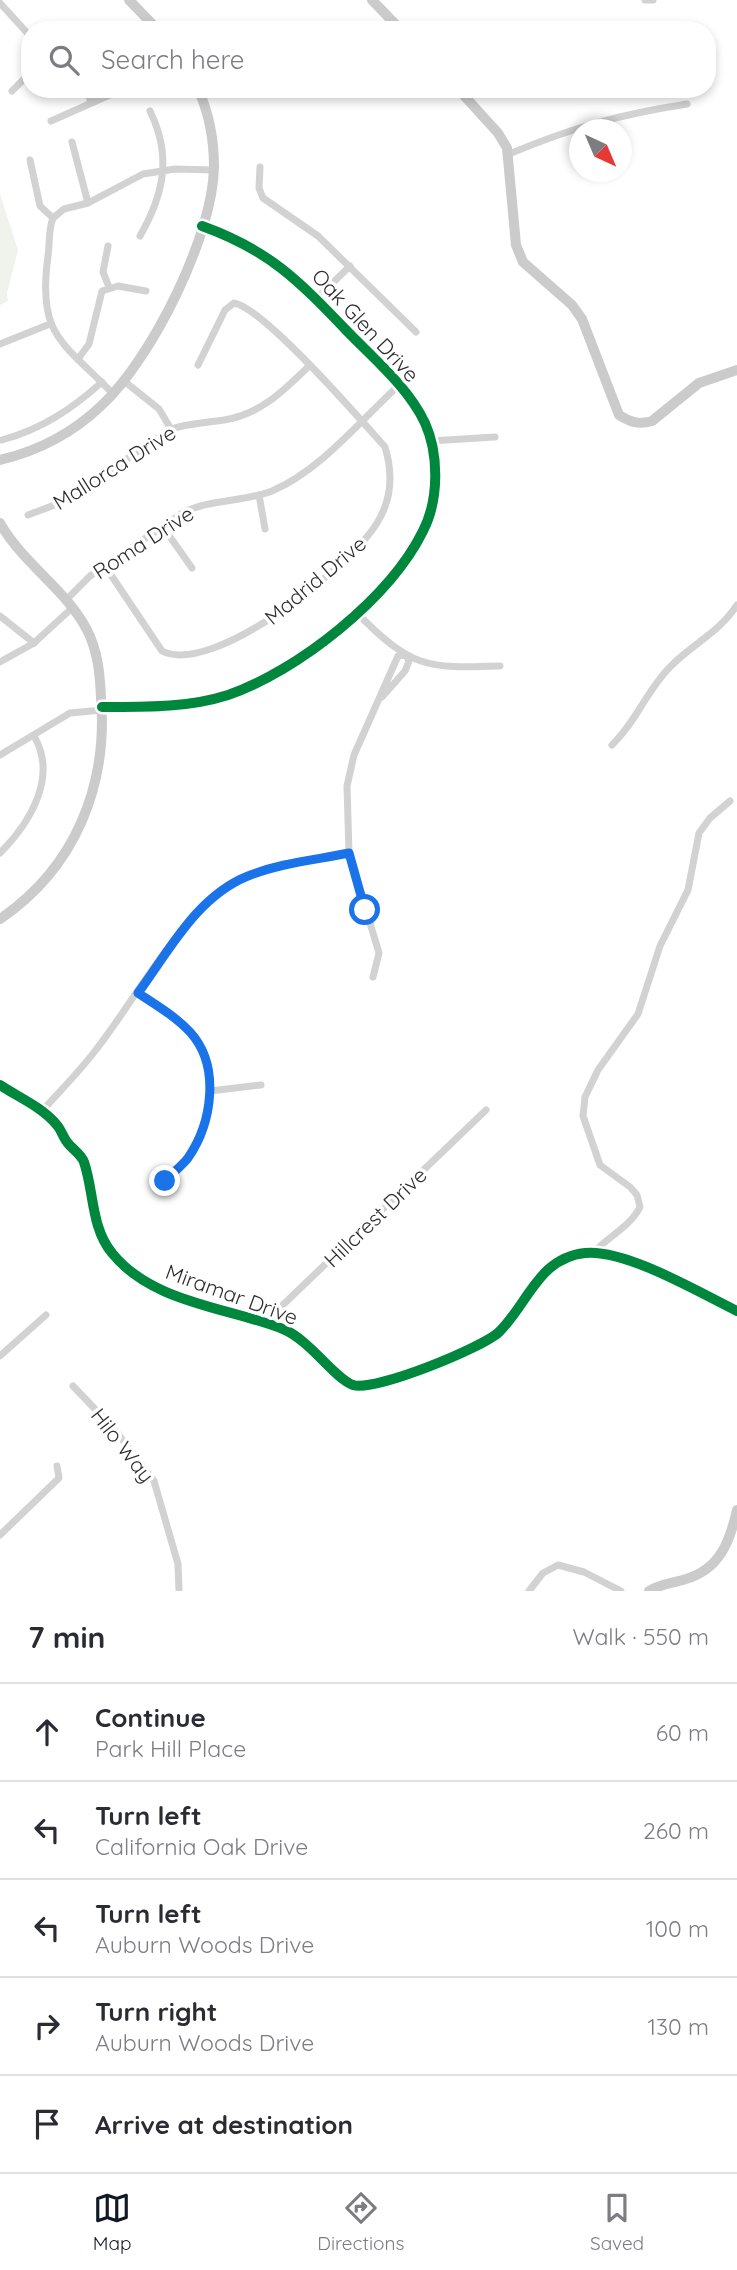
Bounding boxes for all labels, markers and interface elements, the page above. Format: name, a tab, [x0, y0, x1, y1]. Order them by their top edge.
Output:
search box	[21, 21, 716, 98]
icon: search	[45, 41, 83, 79]
text: Search here	[101, 43, 245, 76]
north arrow	[569, 119, 632, 182]
street label: Oak Glen Drive	[307, 263, 425, 387]
street label: Mallorca Drive	[48, 419, 180, 515]
street label: Roma Drive	[88, 500, 198, 584]
street label: Madrid Drive	[259, 530, 371, 630]
route start	[349, 894, 380, 925]
street label: Hillcrest Drive	[318, 1162, 432, 1272]
route end	[149, 1165, 180, 1196]
street label: Miramar Drive	[162, 1258, 302, 1330]
street label: Hilo Way	[86, 1403, 160, 1487]
text: 7 min	[28, 1618, 106, 1656]
text: Walk · 550 m	[572, 1622, 709, 1651]
text: Continue	[95, 1701, 206, 1734]
icon: ahead	[28, 1713, 66, 1751]
text: 60 m	[656, 1718, 709, 1747]
text: Park Hill Place	[95, 1734, 246, 1763]
text: Turn left	[95, 1799, 202, 1832]
icon: left	[28, 1811, 66, 1849]
text: 260 m	[643, 1816, 709, 1845]
text: California Oak Drive	[95, 1832, 308, 1861]
text: Turn left	[95, 1897, 202, 1930]
icon: left	[28, 1909, 66, 1947]
text: 100 m	[646, 1914, 709, 1943]
text: Auburn Woods Drive	[95, 1930, 314, 1959]
text: Turn right	[95, 1995, 217, 2028]
icon: right	[28, 2007, 66, 2045]
text: 130 m	[647, 2012, 709, 2041]
text: Auburn Woods Drive	[95, 2028, 314, 2057]
icon: arrive	[28, 2105, 66, 2143]
text: Arrive at destination	[95, 2108, 353, 2141]
tab: Map	[93, 2189, 132, 2255]
tab: Directions	[317, 2189, 404, 2255]
tab: Saved	[590, 2189, 644, 2255]

